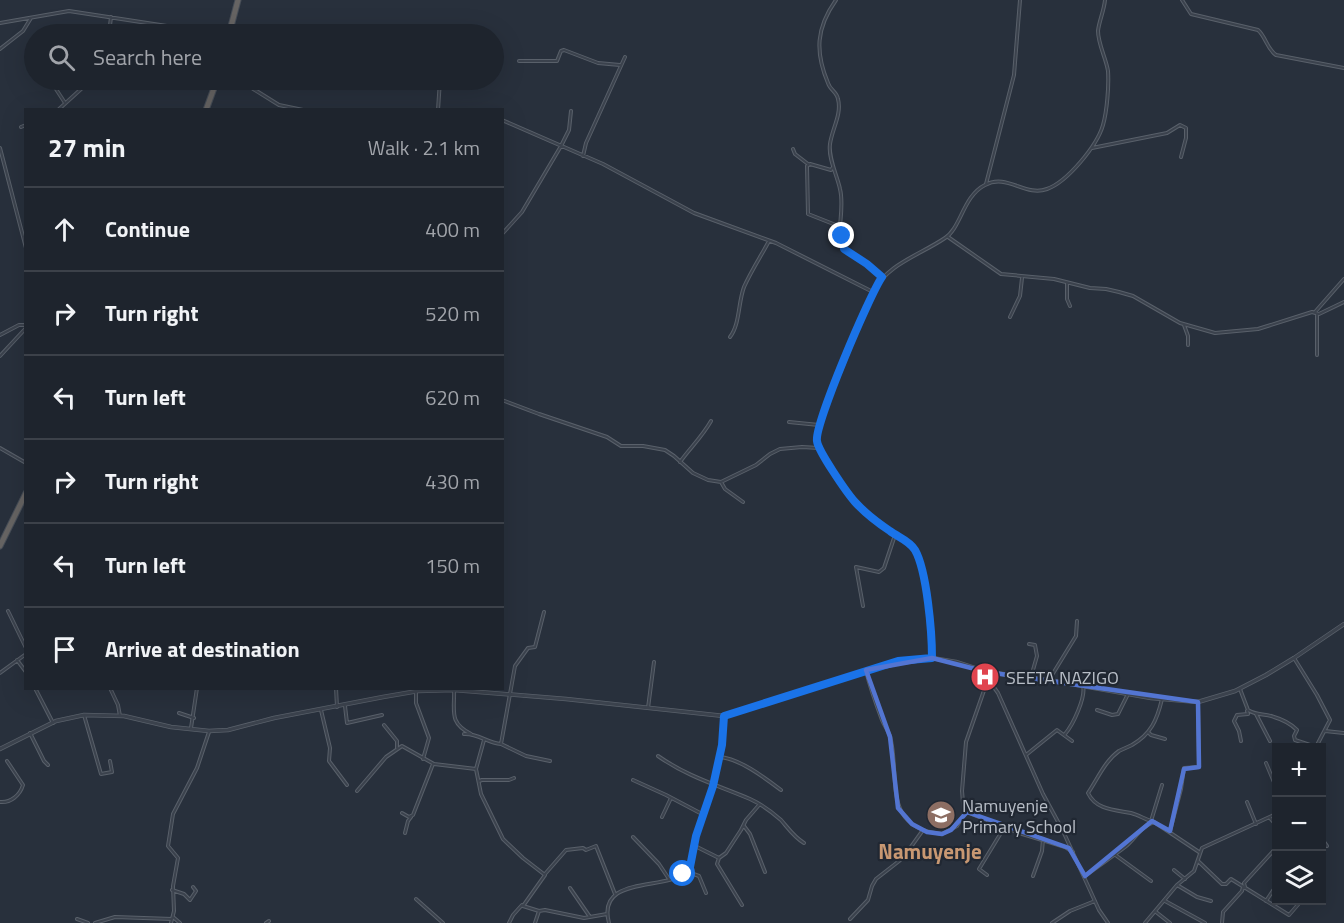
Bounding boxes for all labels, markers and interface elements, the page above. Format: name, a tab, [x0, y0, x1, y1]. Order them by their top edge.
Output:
search box	[24, 24, 504, 90]
text: Search here	[93, 40, 202, 74]
icon: search	[45, 41, 78, 74]
text: 27 min	[48, 128, 126, 167]
text: Walk · 2.1 km	[368, 132, 480, 163]
text: Continue	[105, 212, 190, 246]
icon: ahead	[48, 213, 81, 246]
text: 400 m	[425, 214, 480, 245]
route end	[828, 222, 854, 248]
text: Turn right	[105, 296, 199, 330]
icon: right	[48, 297, 81, 330]
text: 520 m	[425, 298, 480, 329]
text: Turn left	[105, 380, 186, 414]
icon: left	[48, 381, 81, 414]
text: 620 m	[425, 382, 480, 413]
text: Turn right	[105, 464, 199, 498]
icon: right	[48, 465, 81, 498]
text: 430 m	[425, 466, 480, 497]
text: Turn left	[105, 548, 186, 582]
icon: left	[48, 549, 81, 582]
text: 150 m	[425, 550, 480, 581]
text: Arrive at destination	[105, 632, 300, 666]
icon: arrive	[48, 633, 81, 666]
hospital icon: SEETA NAZIGO	[969, 661, 1001, 693]
place label: SEETA NAZIGO	[1006, 664, 1119, 691]
map controls	[1272, 743, 1326, 905]
button: +	[1272, 743, 1326, 797]
place label: Namuyenje Primary School	[962, 792, 1076, 840]
button: −	[1272, 797, 1326, 851]
school or university icon: Namuyenje Primary School	[925, 799, 957, 831]
district label: Namuyenje	[878, 835, 982, 867]
button: layers	[1272, 851, 1326, 905]
route start	[669, 860, 695, 886]

